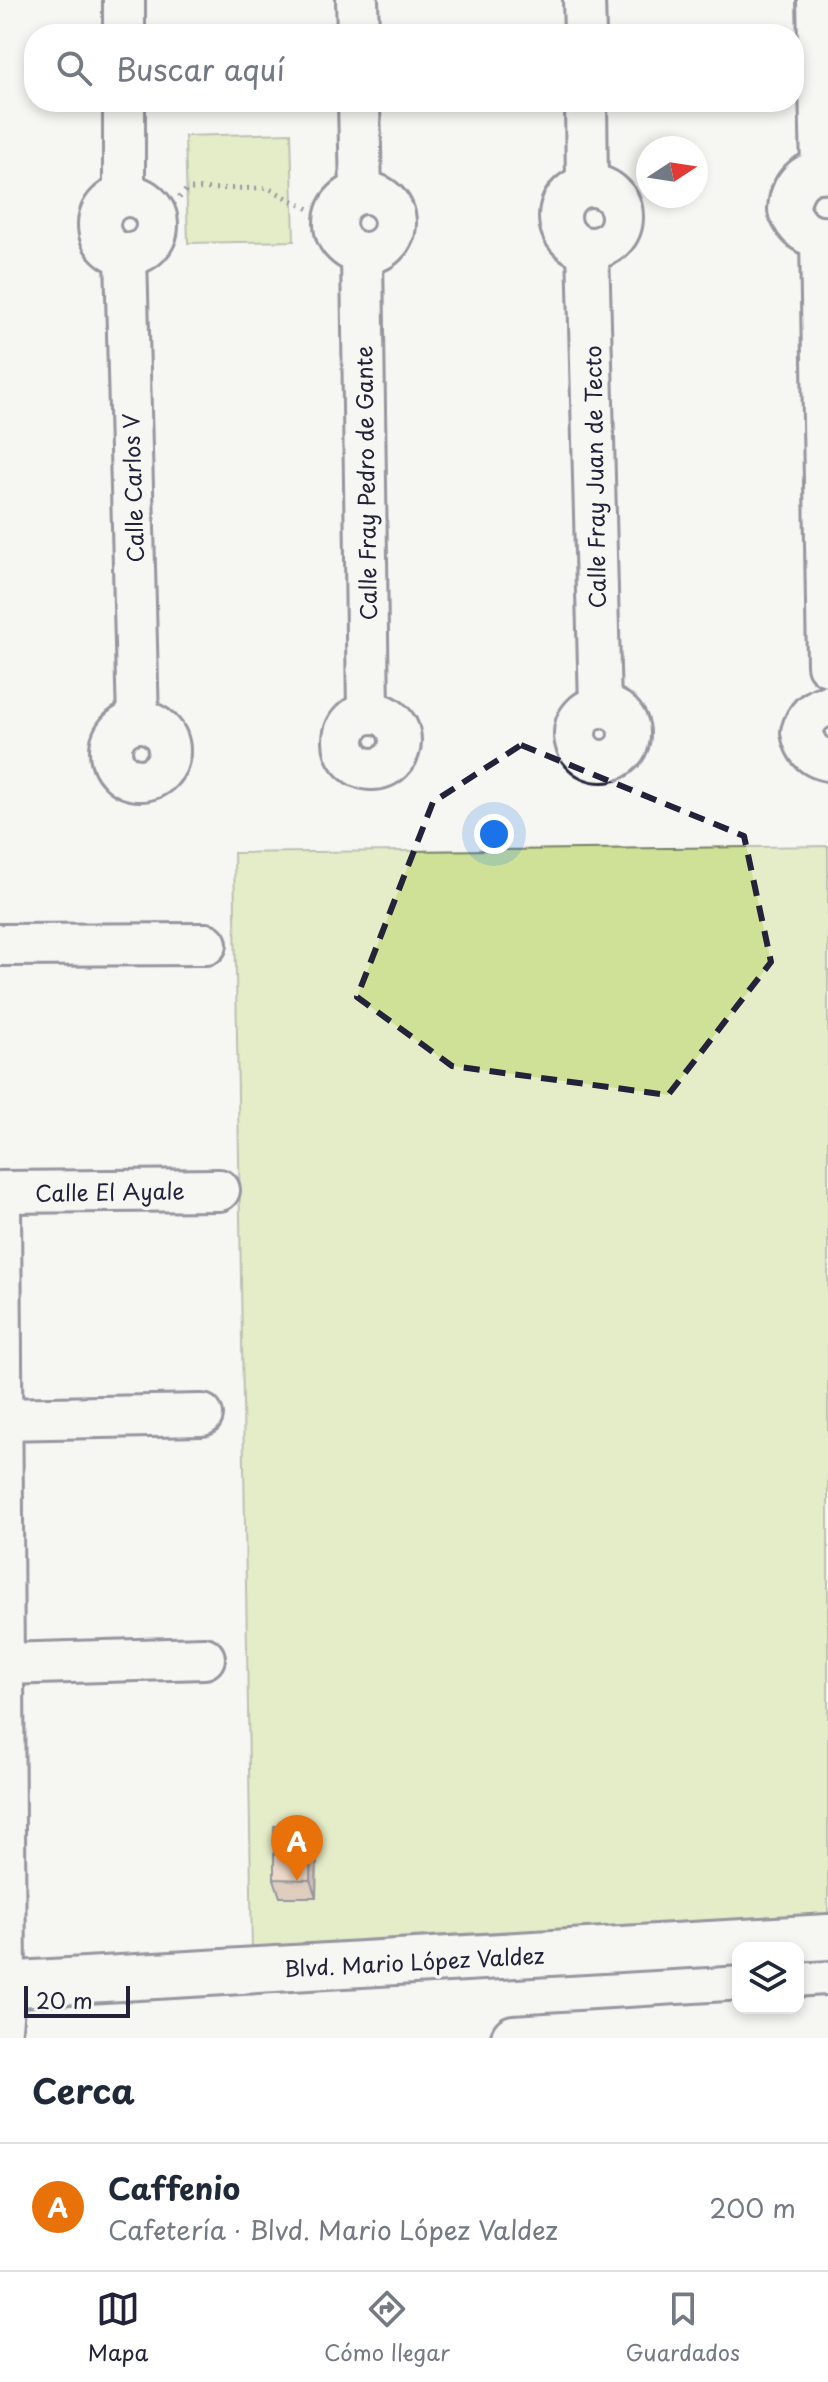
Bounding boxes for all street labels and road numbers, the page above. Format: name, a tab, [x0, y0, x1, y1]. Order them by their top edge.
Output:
street label: Calle Fray Pedro de Gante	[346, 345, 384, 621]
street label: Calle Fray Juan de Tecto	[575, 345, 613, 609]
street label: Calle Carlos V	[113, 413, 151, 563]
street label: Calle El Ayale	[35, 1173, 185, 1209]
street label: Blvd. Mario López Valdez	[283, 1938, 545, 1984]

